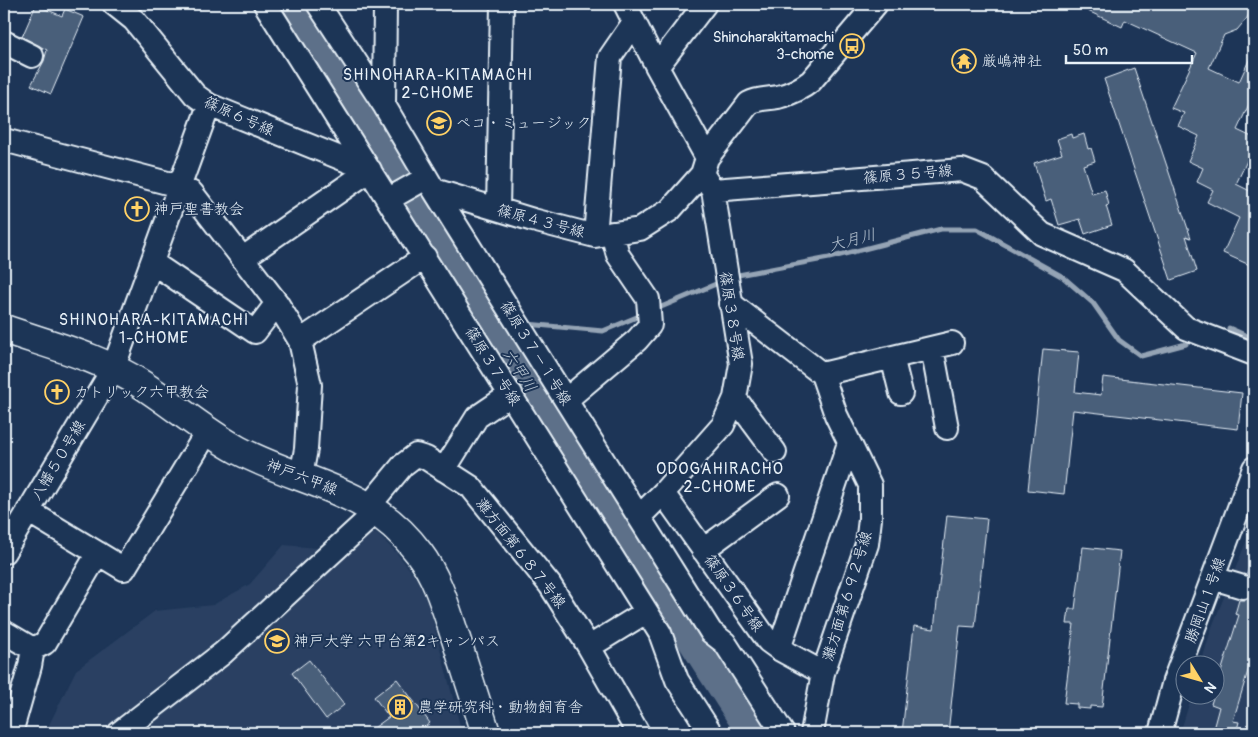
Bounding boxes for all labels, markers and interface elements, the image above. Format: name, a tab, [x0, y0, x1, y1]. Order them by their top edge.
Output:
place label: Shinoharakitamachi 3-chome	[713, 28, 835, 64]
scale bar	[1066, 32, 1192, 64]
bus stop icon: Shinoharakitamachi 3-chome	[839, 33, 865, 59]
text: 50 m	[1073, 41, 1108, 60]
temple icon: 厳嶋神社	[951, 48, 977, 74]
place label: 厳嶋神社	[982, 52, 1042, 71]
district label: SHINOHARA-KITAMACHI 2-CHOME	[343, 65, 533, 103]
street label: 篠原６号線	[201, 93, 277, 140]
school or university icon: ペコ・ミュージック	[426, 110, 452, 136]
place label: ペコ・ミュージック	[456, 114, 591, 133]
street label: 篠原３５号線	[862, 161, 954, 188]
church icon: 神戸聖書教会	[124, 196, 150, 222]
place label: 神戸聖書教会	[154, 200, 244, 219]
street label: 篠原４３号線	[495, 201, 587, 242]
water label: 大月川	[827, 224, 878, 255]
street label: 篠原３８号線	[715, 270, 748, 362]
street label: 篠原３７－１号線	[496, 297, 575, 409]
district label: SHINOHARA-KITAMACHI 1-CHOME	[59, 310, 249, 348]
street label: 篠原３７号線	[461, 323, 524, 409]
water label: 六甲川	[498, 345, 541, 396]
church icon: カトリック六甲教会	[44, 379, 70, 405]
place label: カトリック六甲教会	[74, 383, 209, 402]
street label: 八幡５０号線	[27, 417, 90, 504]
street label: 神戸六甲線	[263, 455, 340, 500]
district label: ODOGAHIRACHO 2-CHOME	[656, 459, 784, 497]
street label: 灘方面第６８７号線	[472, 494, 570, 612]
street label: 灘方面第６９２号線	[819, 529, 876, 663]
street label: 篠原３６号線	[700, 551, 767, 636]
street label: 勝岡山１号線	[1181, 555, 1230, 646]
school or university icon: 神戸大学 六甲台第2キャンパス	[264, 628, 290, 654]
place label: 神戸大学 六甲台第2キャンパス	[294, 632, 500, 651]
north arrow	[1176, 654, 1226, 704]
text: N	[1200, 679, 1220, 696]
building icon: 農学研究科・動物飼育舎	[387, 694, 413, 720]
place label: 農学研究科・動物飼育舎	[418, 698, 583, 717]

